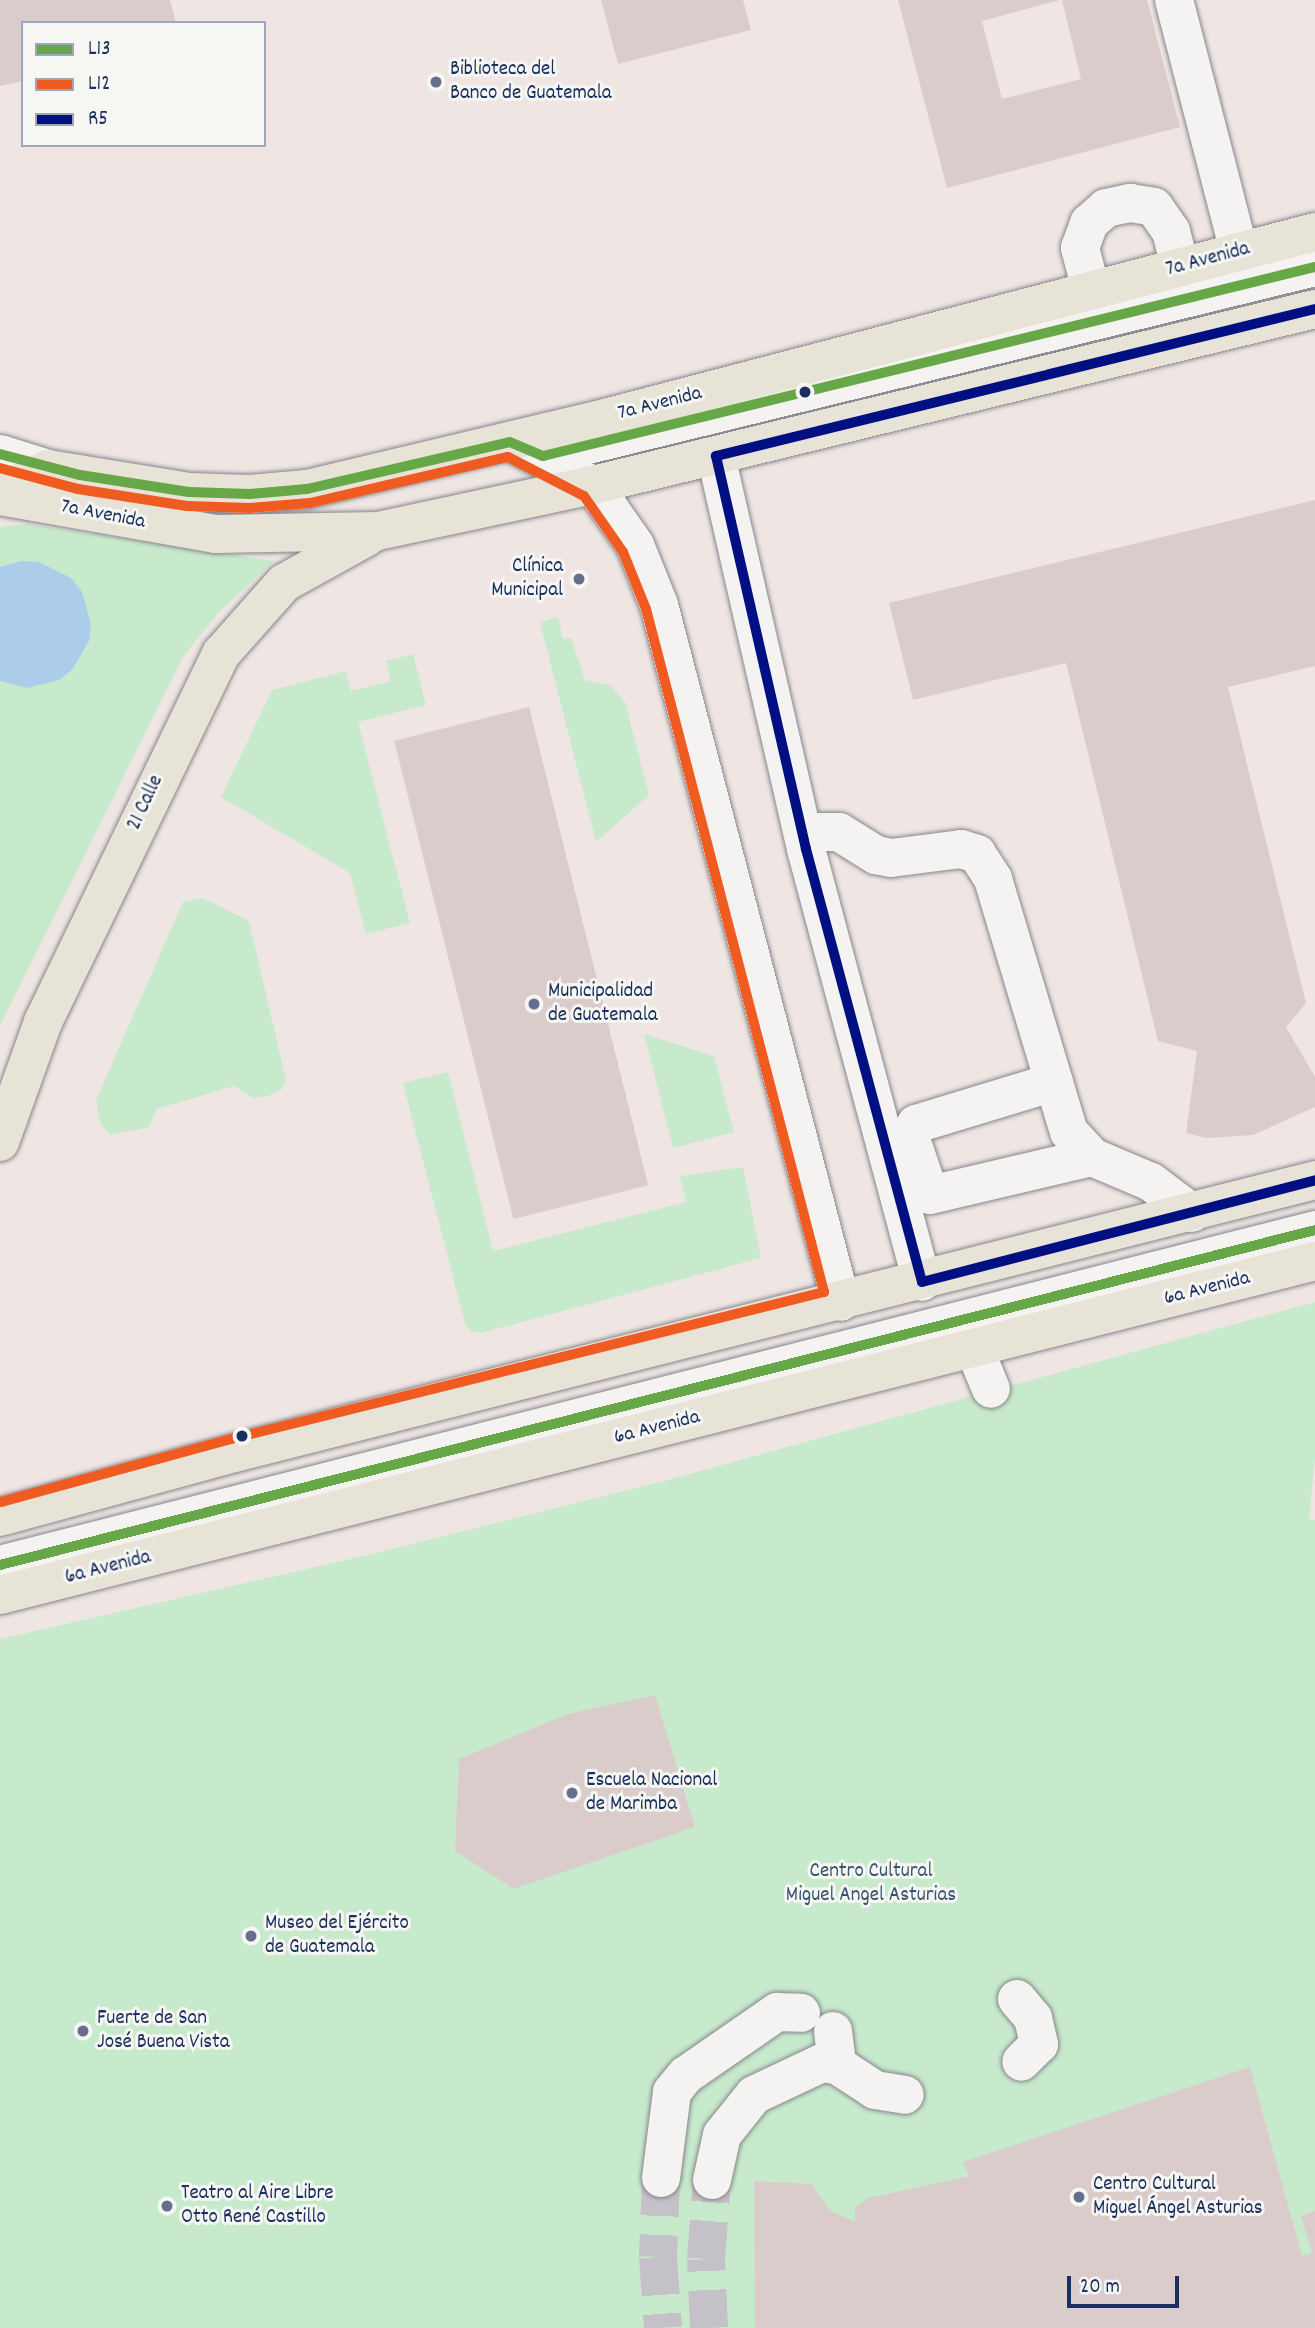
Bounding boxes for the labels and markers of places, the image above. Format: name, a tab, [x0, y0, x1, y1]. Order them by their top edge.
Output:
place label: Biblioteca del Banco de Guatemala	[450, 57, 612, 107]
marker: Biblioteca del Banco de Guatemala	[428, 74, 444, 90]
unlabelled marker	[798, 385, 812, 399]
place label: Clínica Municipal	[491, 554, 563, 604]
marker: Clínica Municipal	[569, 569, 589, 589]
place label: Municipalidad de Guatemala	[548, 979, 658, 1029]
marker: Municipalidad de Guatemala	[526, 996, 542, 1012]
unlabelled marker	[235, 1429, 249, 1443]
place label: Escuela Nacional de Marimba	[586, 1768, 717, 1818]
marker: Escuela Nacional de Marimba	[564, 1785, 580, 1801]
place label: Museo del Ejército de Guatemala	[265, 1911, 409, 1961]
marker: Museo del Ejército de Guatemala	[243, 1928, 259, 1944]
place label: Fuerte de San José Buena Vista	[97, 2006, 230, 2056]
marker: Fuerte de San José Buena Vista	[75, 2023, 91, 2039]
place label: Centro Cultural Miguel Ángel Asturias	[1093, 2172, 1263, 2222]
place label: Teatro al Aire Libre Otto René Castillo	[181, 2181, 334, 2231]
marker: Centro Cultural Miguel Ángel Asturias	[1071, 2189, 1087, 2205]
marker: Teatro al Aire Libre Otto René Castillo	[159, 2198, 175, 2214]

